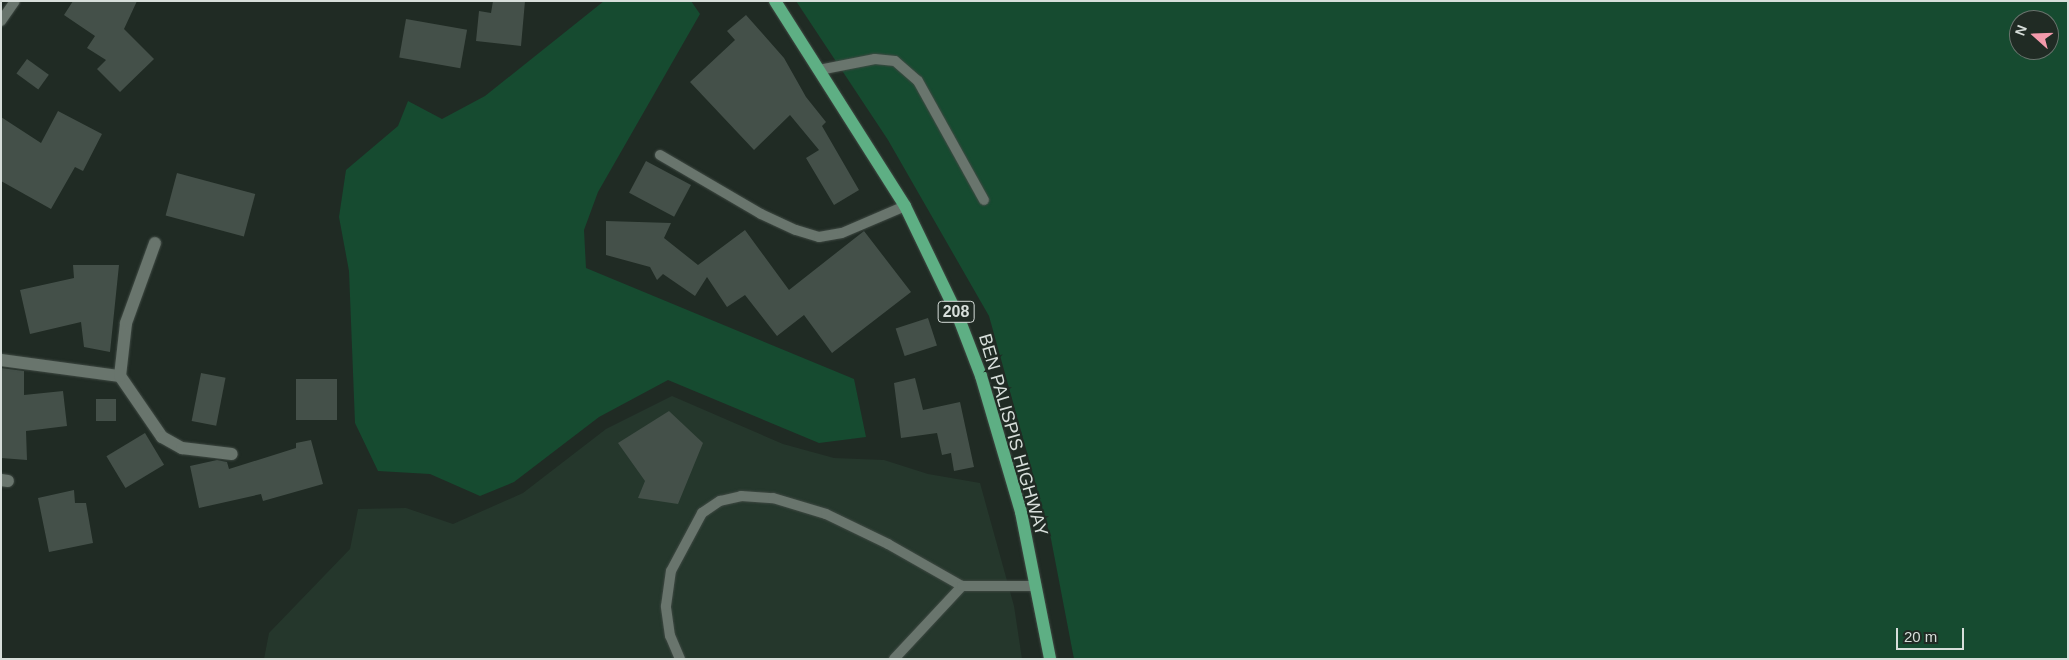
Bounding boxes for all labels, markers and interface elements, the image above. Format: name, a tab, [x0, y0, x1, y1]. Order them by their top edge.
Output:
north arrow	[2009, 10, 2059, 60]
text: N	[2012, 23, 2030, 38]
road number: 208	[937, 298, 975, 326]
street label: BEN PALISPIS HIGHWAY	[974, 331, 1052, 539]
scale bar	[1899, 618, 1966, 650]
text: 20 m	[1904, 628, 1937, 645]

